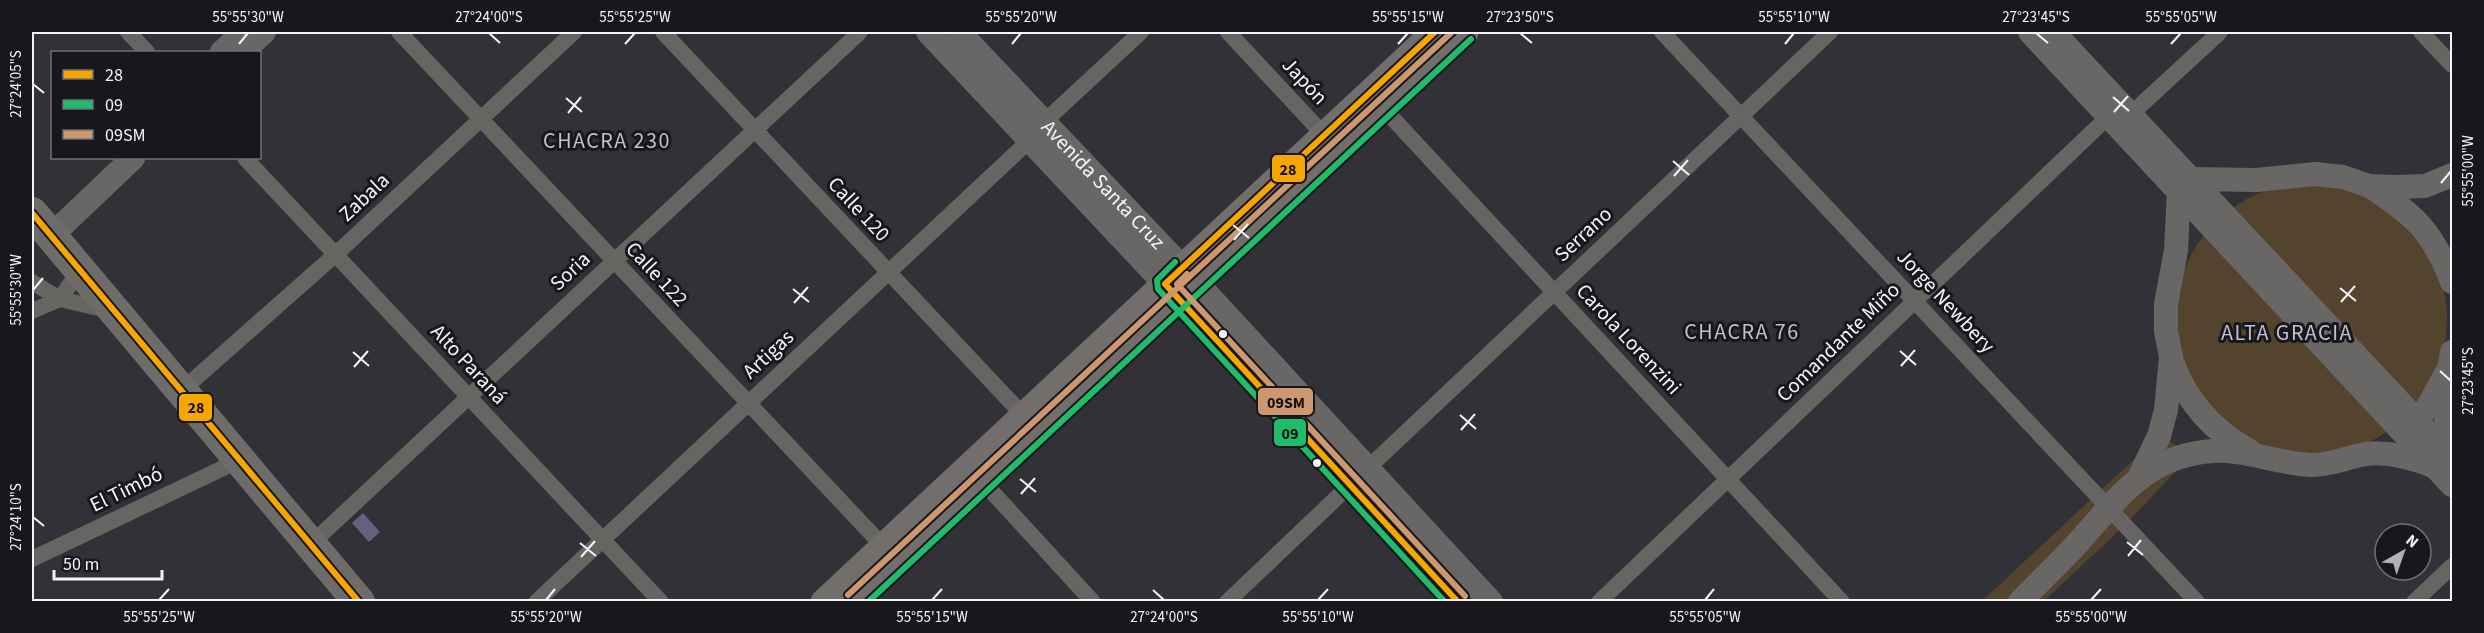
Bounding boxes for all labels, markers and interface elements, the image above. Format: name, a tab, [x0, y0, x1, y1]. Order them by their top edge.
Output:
text: 55°55'30"W	[212, 7, 284, 28]
text: 27°24'00"S	[455, 7, 523, 28]
text: 55°55'25"W	[599, 7, 671, 28]
text: 55°55'20"W	[985, 7, 1057, 28]
text: 55°55'15"W	[1372, 7, 1444, 28]
text: 27°23'50"S	[1486, 7, 1554, 28]
text: 55°55'10"W	[1758, 7, 1830, 28]
text: 27°23'45"S	[2002, 7, 2070, 28]
text: 55°55'05"W	[2145, 7, 2217, 28]
text: 27°24'05"S	[6, 50, 27, 118]
legend	[51, 51, 261, 159]
street label: Japón	[1275, 51, 1335, 111]
text: 28	[105, 63, 123, 88]
text: 09	[105, 93, 123, 118]
street label: Avenida Santa Cruz	[1034, 113, 1173, 256]
text: 09SM	[105, 123, 146, 148]
district label: CHACRA 230	[543, 125, 671, 157]
text: 55°55'00"W	[2458, 135, 2479, 207]
line badge: 28	[1271, 154, 1306, 183]
text: 28	[1280, 159, 1296, 181]
street label: Zabala	[332, 166, 396, 228]
street label: Calle 120	[821, 170, 897, 248]
street label: Serrano	[1547, 199, 1619, 269]
street label: Calle 122	[619, 235, 695, 313]
street label: Jorge Newbery	[1890, 242, 2002, 360]
street label: Soria	[543, 244, 597, 298]
text: 55°55'30"W	[6, 254, 27, 326]
street label: Comandante Miño	[1770, 275, 1906, 409]
street label: Carola Lorenzini	[1570, 277, 1688, 401]
district label: CHACRA 76	[1684, 316, 1800, 348]
street label: Alto Paraná	[424, 317, 514, 411]
district label: ALTA GRACIA	[2221, 317, 2353, 349]
street label: Artigas	[736, 322, 801, 386]
unlabelled marker	[1217, 328, 1229, 340]
text: 27°23'45"S	[2458, 347, 2479, 415]
line badge: 09SM	[1257, 387, 1314, 416]
text: 09SM	[1267, 392, 1305, 414]
line badge: 28	[178, 393, 213, 422]
text: 28	[188, 397, 204, 419]
line badge: 09	[1273, 418, 1307, 447]
text: 09	[1282, 423, 1298, 445]
unlabelled marker	[1311, 457, 1323, 469]
street label: El Timbó	[85, 459, 167, 519]
text: 27°24'10"S	[6, 483, 27, 551]
north arrow	[2373, 522, 2433, 582]
text: N	[2401, 529, 2423, 553]
scale bar	[54, 543, 162, 581]
text: 50 m	[63, 552, 99, 577]
text: 55°55'25"W	[123, 607, 195, 628]
text: 55°55'20"W	[510, 607, 582, 628]
text: 55°55'15"W	[896, 607, 968, 628]
text: 27°24'00"S	[1130, 607, 1198, 628]
text: 55°55'10"W	[1282, 607, 1354, 628]
text: 55°55'05"W	[1669, 607, 1741, 628]
text: 55°55'00"W	[2055, 607, 2127, 628]

